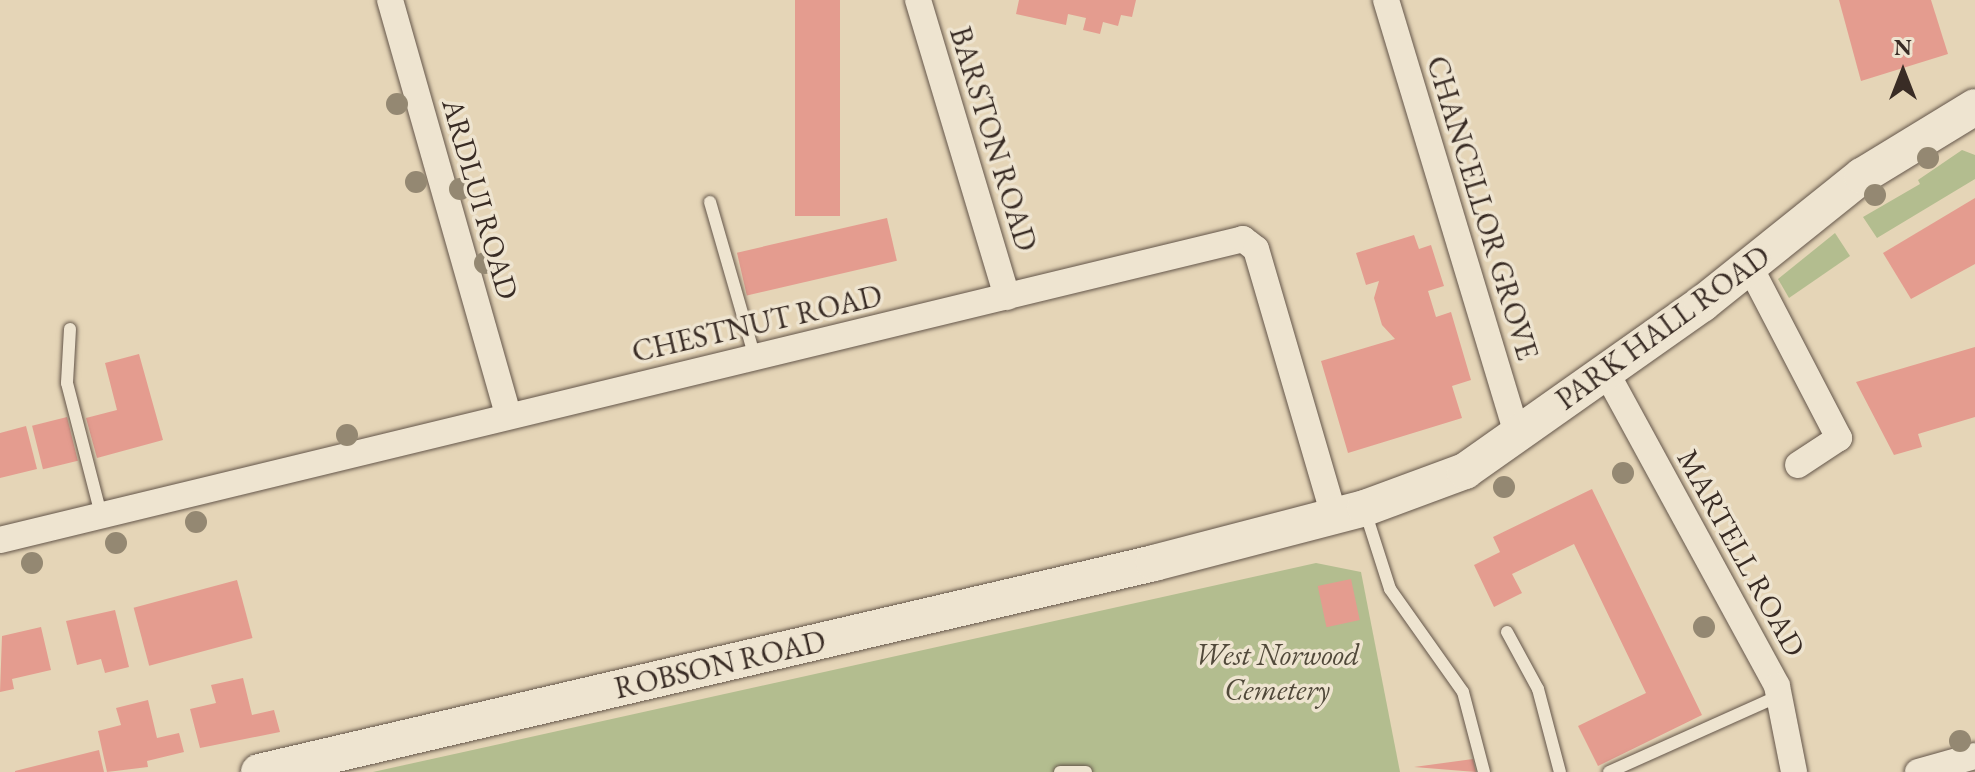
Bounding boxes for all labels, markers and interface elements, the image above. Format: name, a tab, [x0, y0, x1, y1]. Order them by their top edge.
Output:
street label: BARSTON ROAD	[942, 23, 1044, 255]
north arrow	[1863, 32, 1943, 112]
text: N	[1894, 33, 1912, 62]
street label: CHANCELLOR GROVE	[1419, 52, 1545, 364]
street label: ARDLUI ROAD	[434, 94, 526, 304]
street label: PARK HALL ROAD	[1549, 238, 1777, 418]
street label: CHESTNUT ROAD	[629, 278, 885, 370]
street label: MARTELL ROAD	[1669, 443, 1813, 663]
street label: ROBSON ROAD	[611, 623, 829, 707]
park label: West Norwood Cemetery	[1195, 637, 1359, 708]

